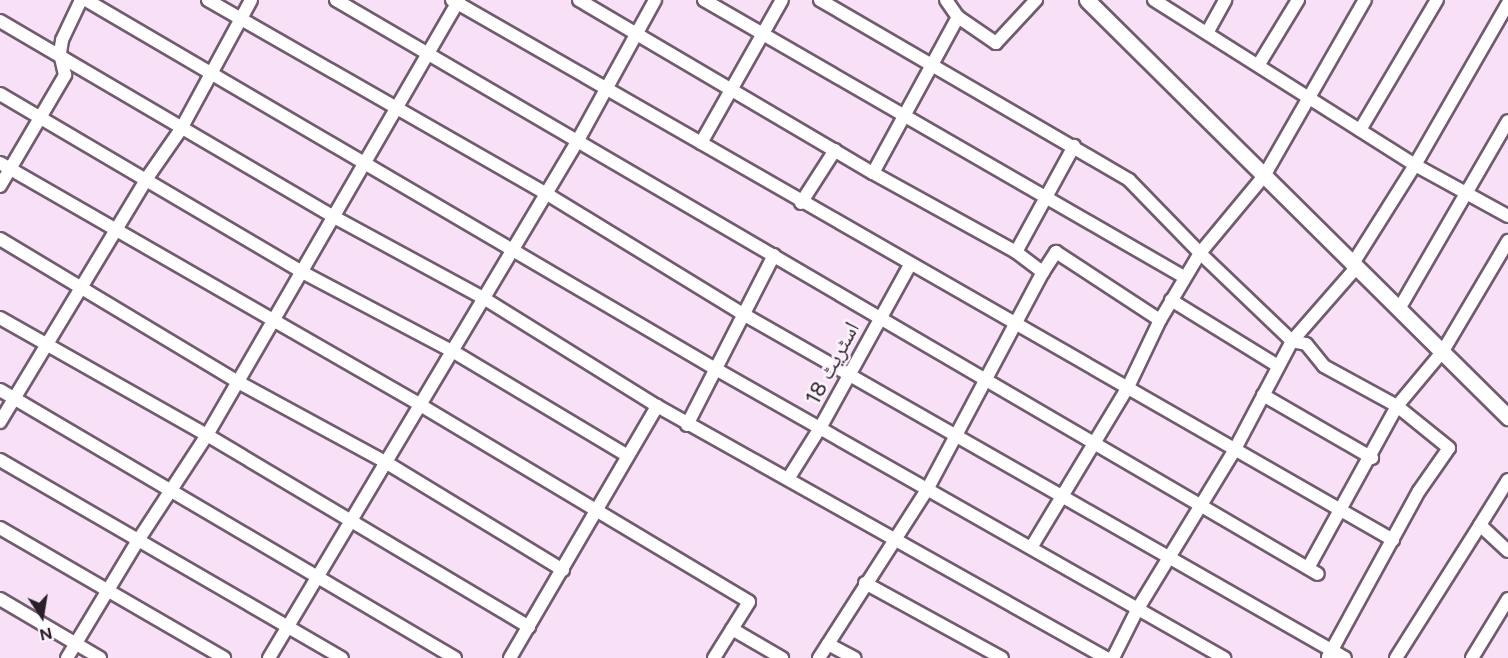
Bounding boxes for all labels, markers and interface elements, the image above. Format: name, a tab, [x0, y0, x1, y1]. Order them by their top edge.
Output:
street label: اسٹریٹ 18	[799, 317, 865, 409]
north arrow	[12, 586, 72, 646]
text: N	[38, 624, 54, 645]

